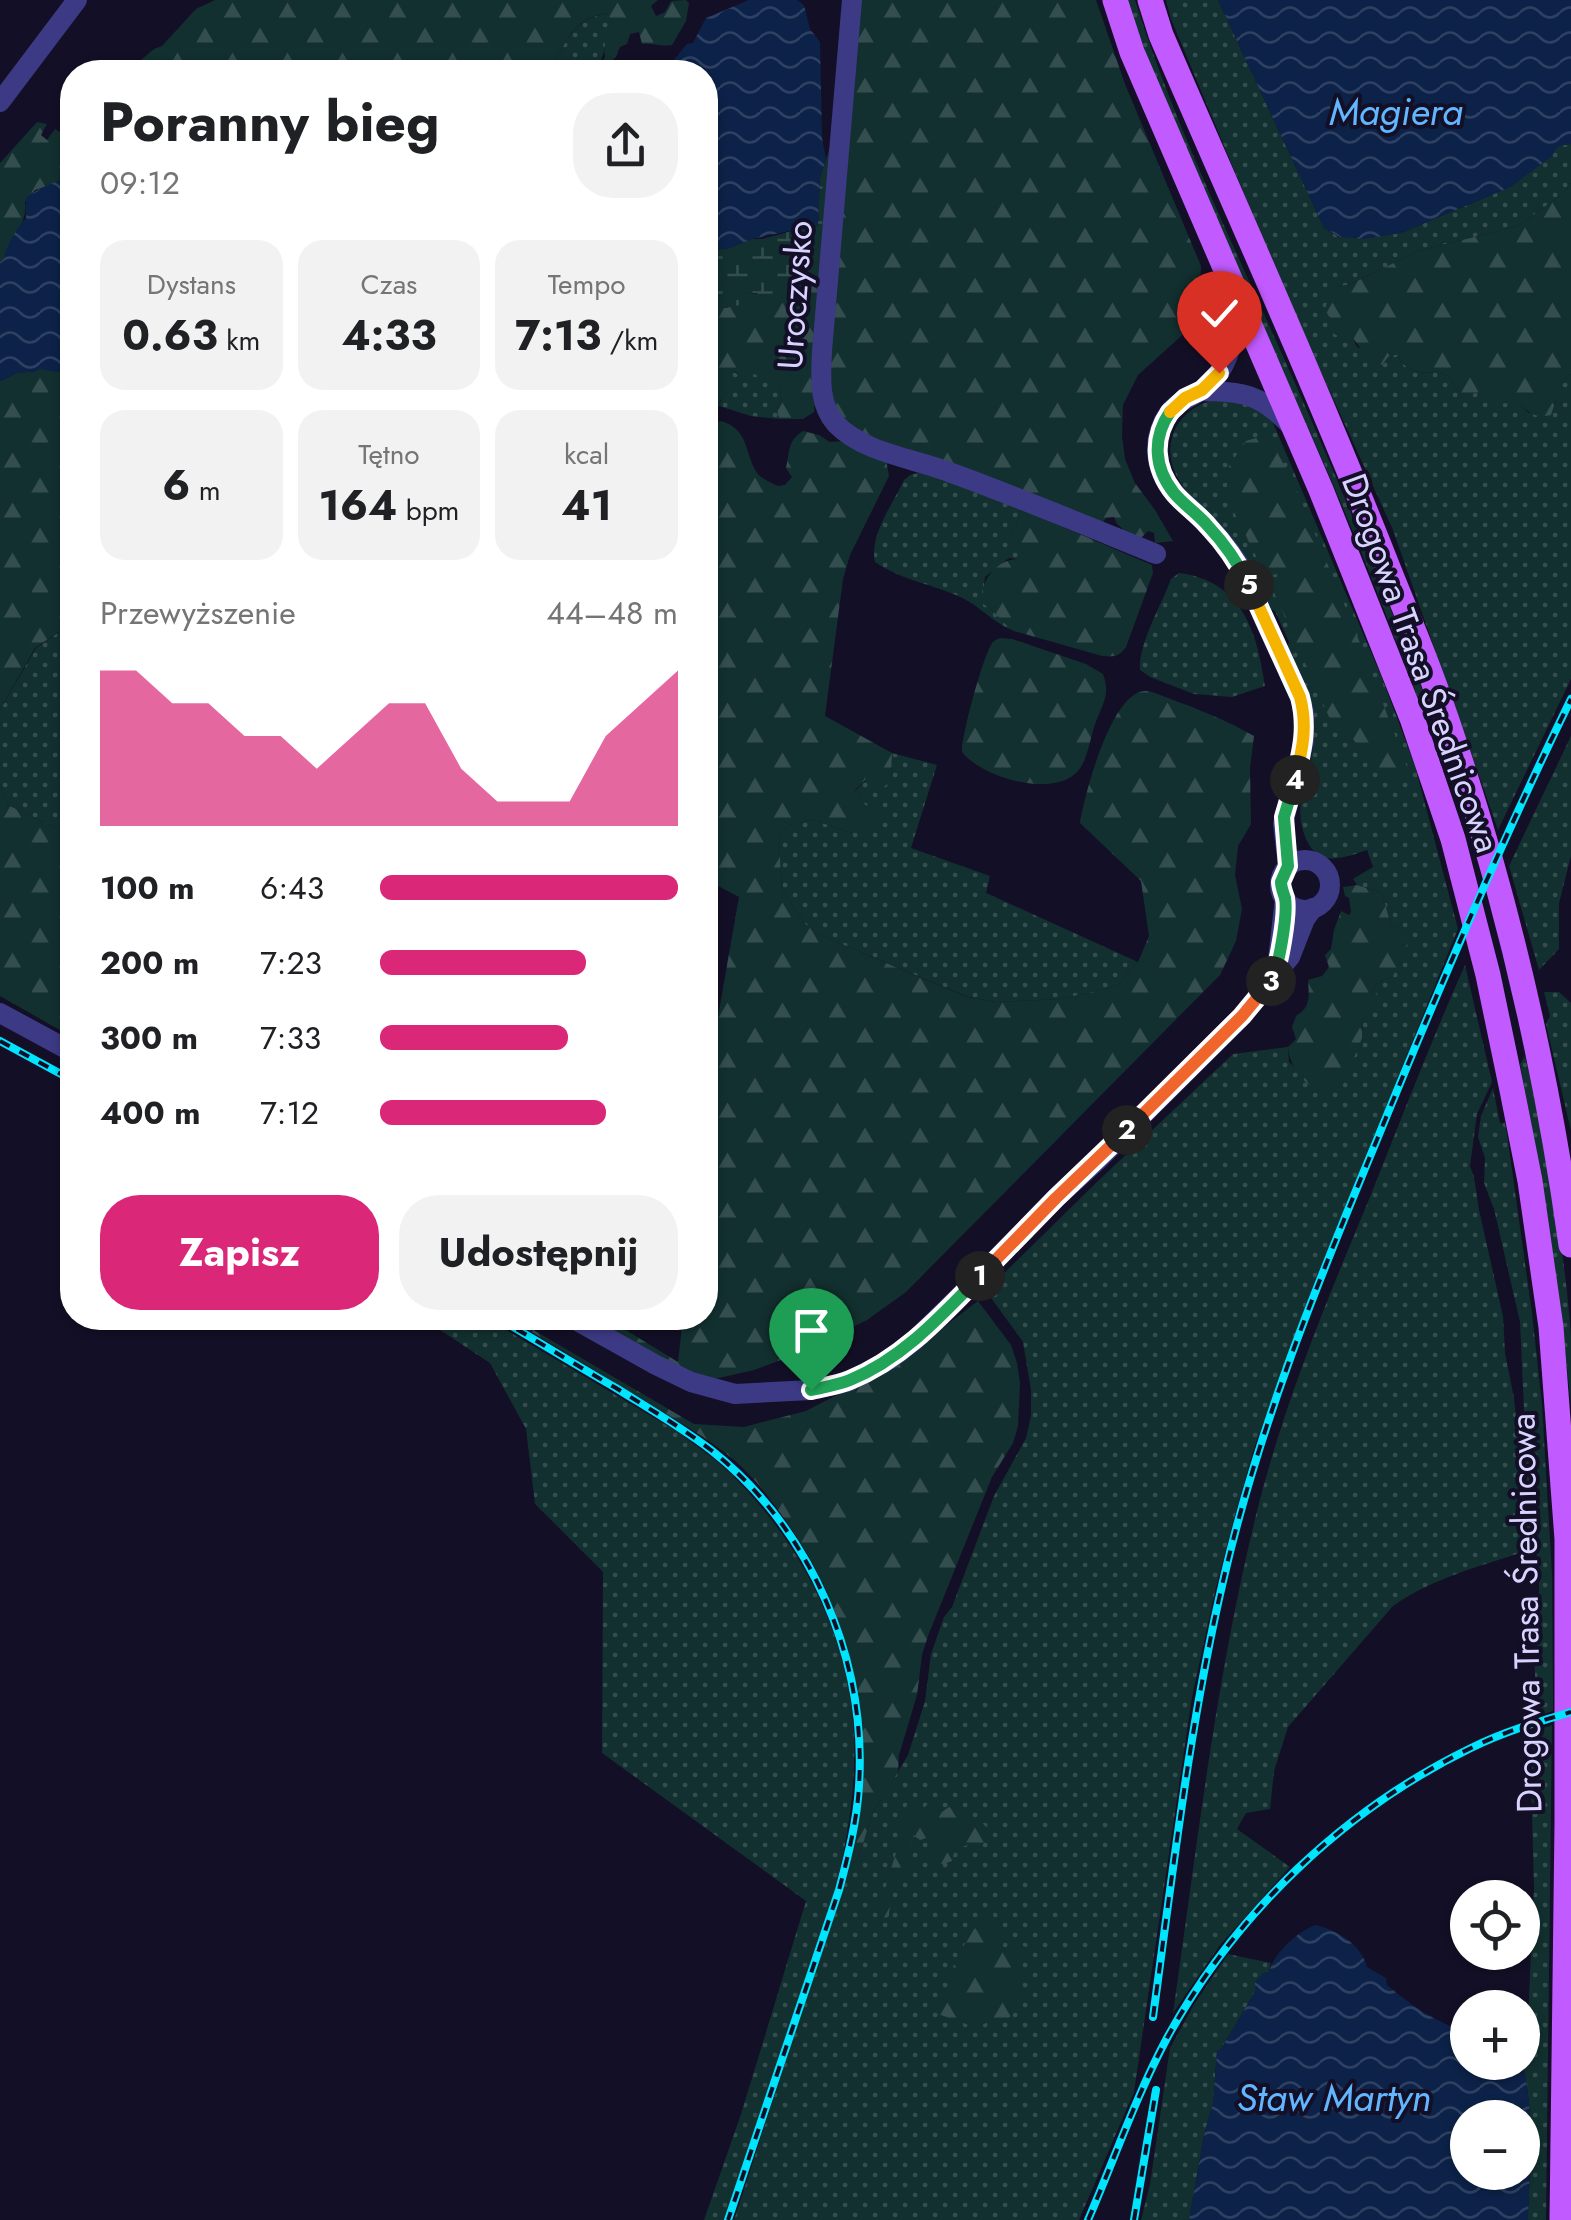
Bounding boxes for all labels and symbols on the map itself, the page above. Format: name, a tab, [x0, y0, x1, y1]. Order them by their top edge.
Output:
water label: Magiera	[1329, 84, 1463, 139]
street label: Uroczysko	[765, 219, 825, 371]
pin	[1177, 271, 1262, 374]
street label: Drogowa Trasa Średnicowa	[1329, 467, 1513, 859]
pin: 5	[1224, 560, 1274, 610]
pin: 4	[1270, 755, 1320, 805]
pin: 3	[1246, 956, 1296, 1006]
pin: 2	[1102, 1105, 1152, 1155]
pin: 1	[955, 1251, 1005, 1301]
pin	[769, 1288, 854, 1391]
street label: Drogowa Trasa Średnicowa	[1498, 1413, 1554, 1813]
water label: Staw Martyn	[1237, 2070, 1431, 2125]

